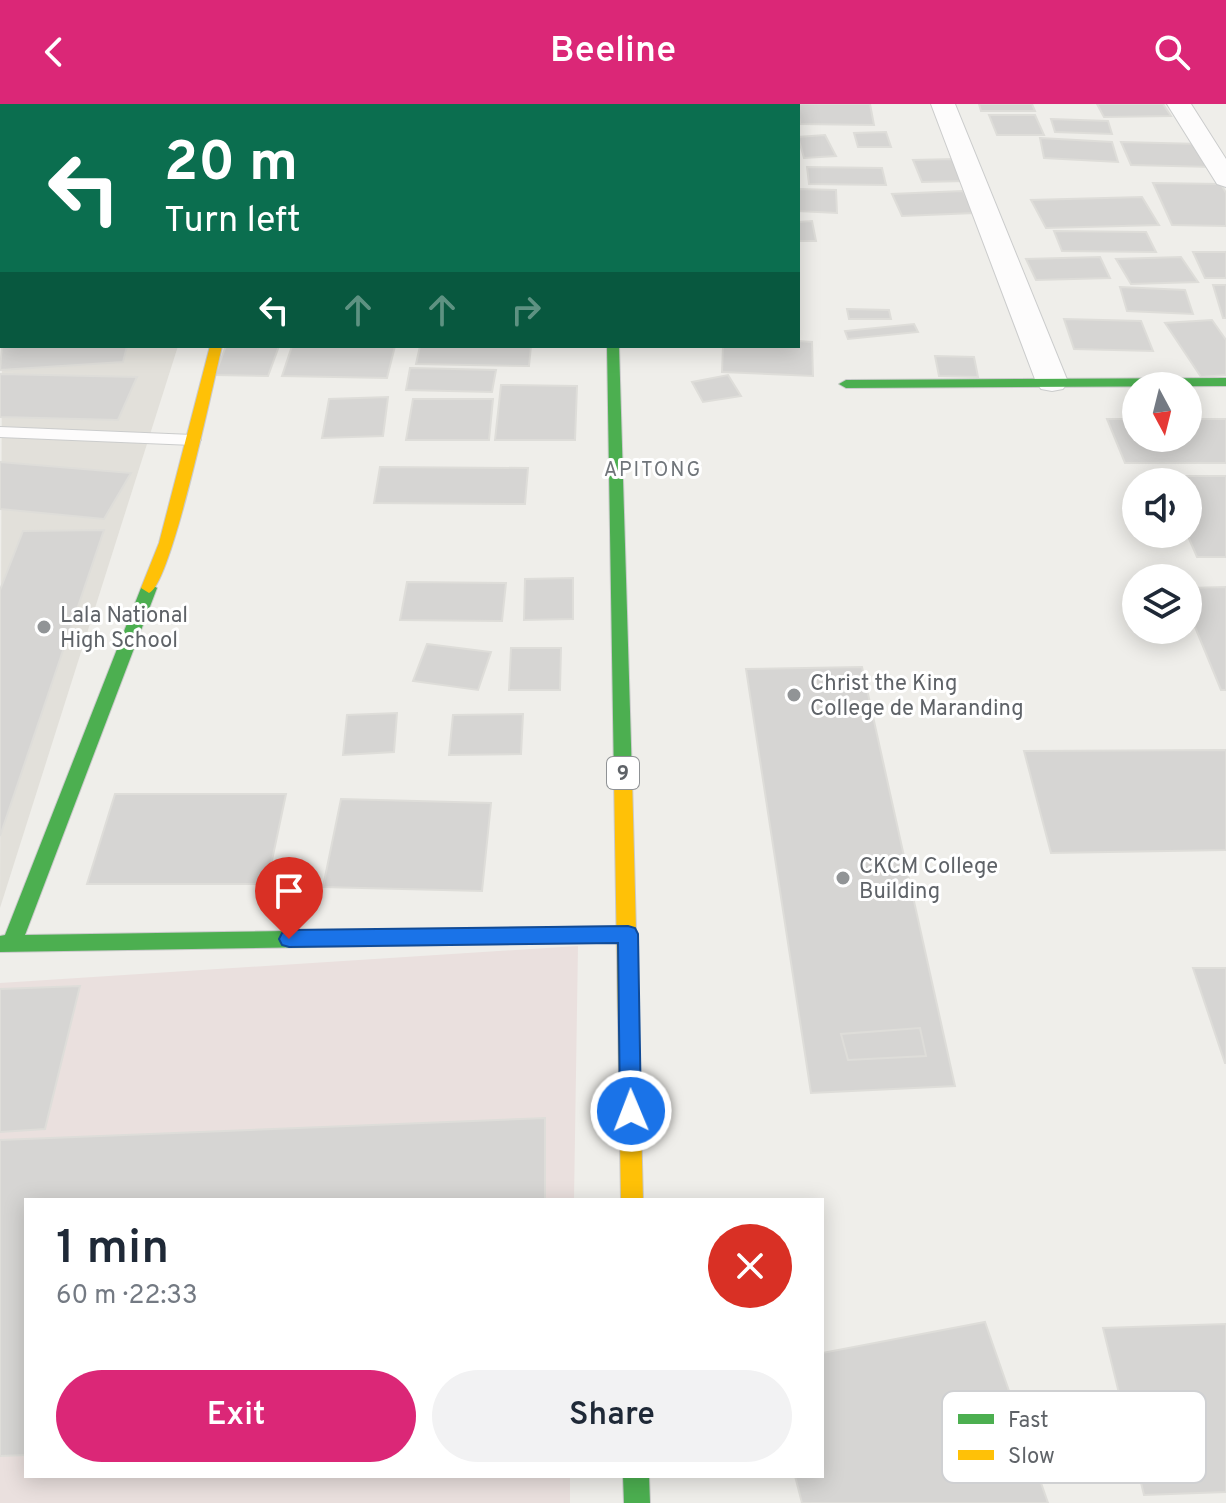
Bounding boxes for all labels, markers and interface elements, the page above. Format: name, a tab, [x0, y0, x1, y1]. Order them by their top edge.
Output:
text: Beeline	[550, 29, 676, 75]
icon: back	[32, 30, 76, 74]
icon: search	[1150, 30, 1194, 74]
text: 20 m	[164, 130, 298, 200]
icon: left	[32, 136, 136, 240]
text: Turn left	[164, 199, 301, 245]
icon: left	[252, 288, 296, 332]
icon: ahead	[336, 288, 380, 332]
icon: ahead	[420, 288, 464, 332]
icon: right	[504, 288, 548, 332]
north arrow	[1122, 372, 1202, 452]
map controls	[1122, 372, 1202, 644]
district label: APITONG	[604, 458, 702, 484]
button: sound	[1122, 468, 1202, 548]
button: layers	[1122, 564, 1202, 644]
place label: Lala National High School	[60, 603, 188, 655]
marker: Lala National High School	[35, 618, 53, 636]
place label: Christ the King College de Maranding	[810, 671, 1024, 723]
marker: Christ the King College de Maranding	[785, 686, 803, 704]
road number: 9	[607, 757, 639, 789]
place label: CKCM College Building	[859, 854, 998, 906]
pin	[255, 857, 323, 939]
icon: arrive	[267, 869, 311, 913]
marker: CKCM College Building	[834, 869, 852, 887]
position arrow	[589, 1069, 673, 1153]
text: 1 min	[56, 1220, 169, 1280]
button: close	[708, 1224, 792, 1308]
text: 60 m · 22:33	[56, 1280, 198, 1313]
button: Exit	[56, 1370, 416, 1462]
button: Share	[432, 1370, 792, 1462]
legend	[942, 1391, 1206, 1483]
text: Fast	[1008, 1408, 1049, 1435]
text: Slow	[1008, 1444, 1055, 1471]

